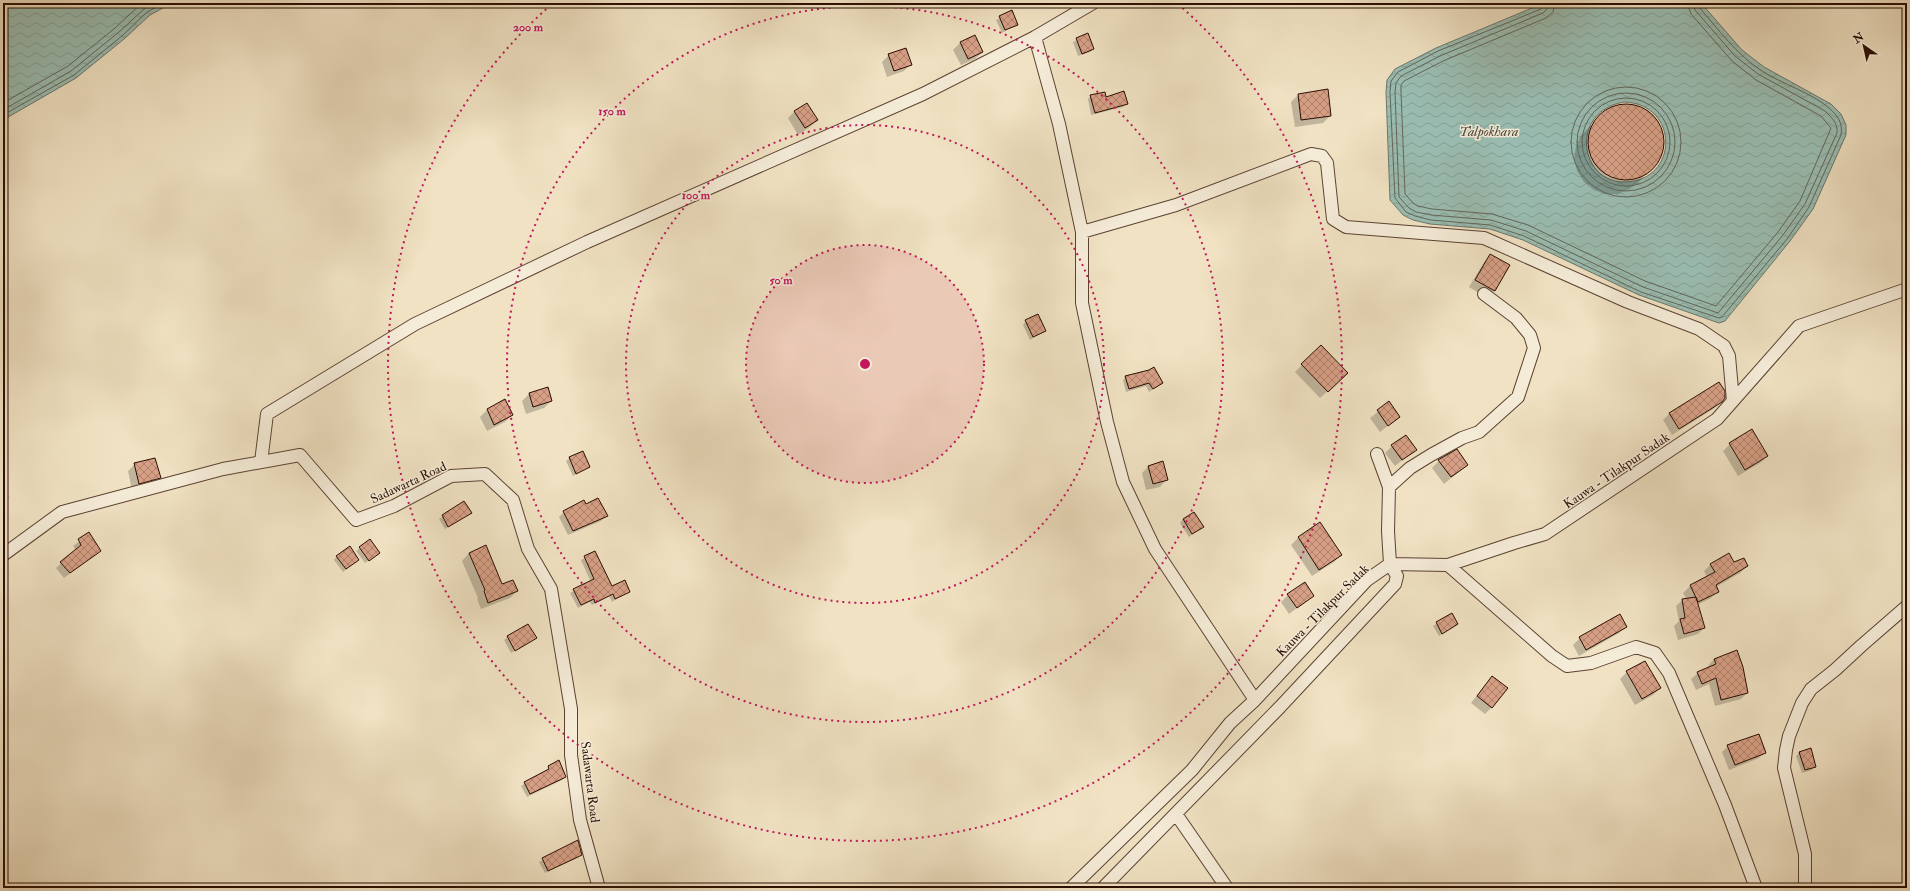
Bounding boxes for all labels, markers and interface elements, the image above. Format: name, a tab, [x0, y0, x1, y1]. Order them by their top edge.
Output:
text: 200 m	[513, 20, 544, 35]
north arrow	[1844, 26, 1884, 66]
text: N	[1850, 29, 1867, 47]
text: 150 m	[598, 104, 626, 119]
water label: Talpokhara	[1459, 123, 1519, 140]
text: 100 m	[682, 188, 711, 203]
text: 50 m	[769, 273, 793, 288]
centre of rings	[858, 357, 872, 371]
street label: Kauwa - Tilakpur Sadak	[1560, 429, 1674, 513]
street label: Sadawarta Road	[368, 458, 449, 507]
street label: Kauwa - Tilakpur Sadak	[1273, 560, 1374, 661]
street label: Sadawarta Road	[577, 741, 603, 824]

